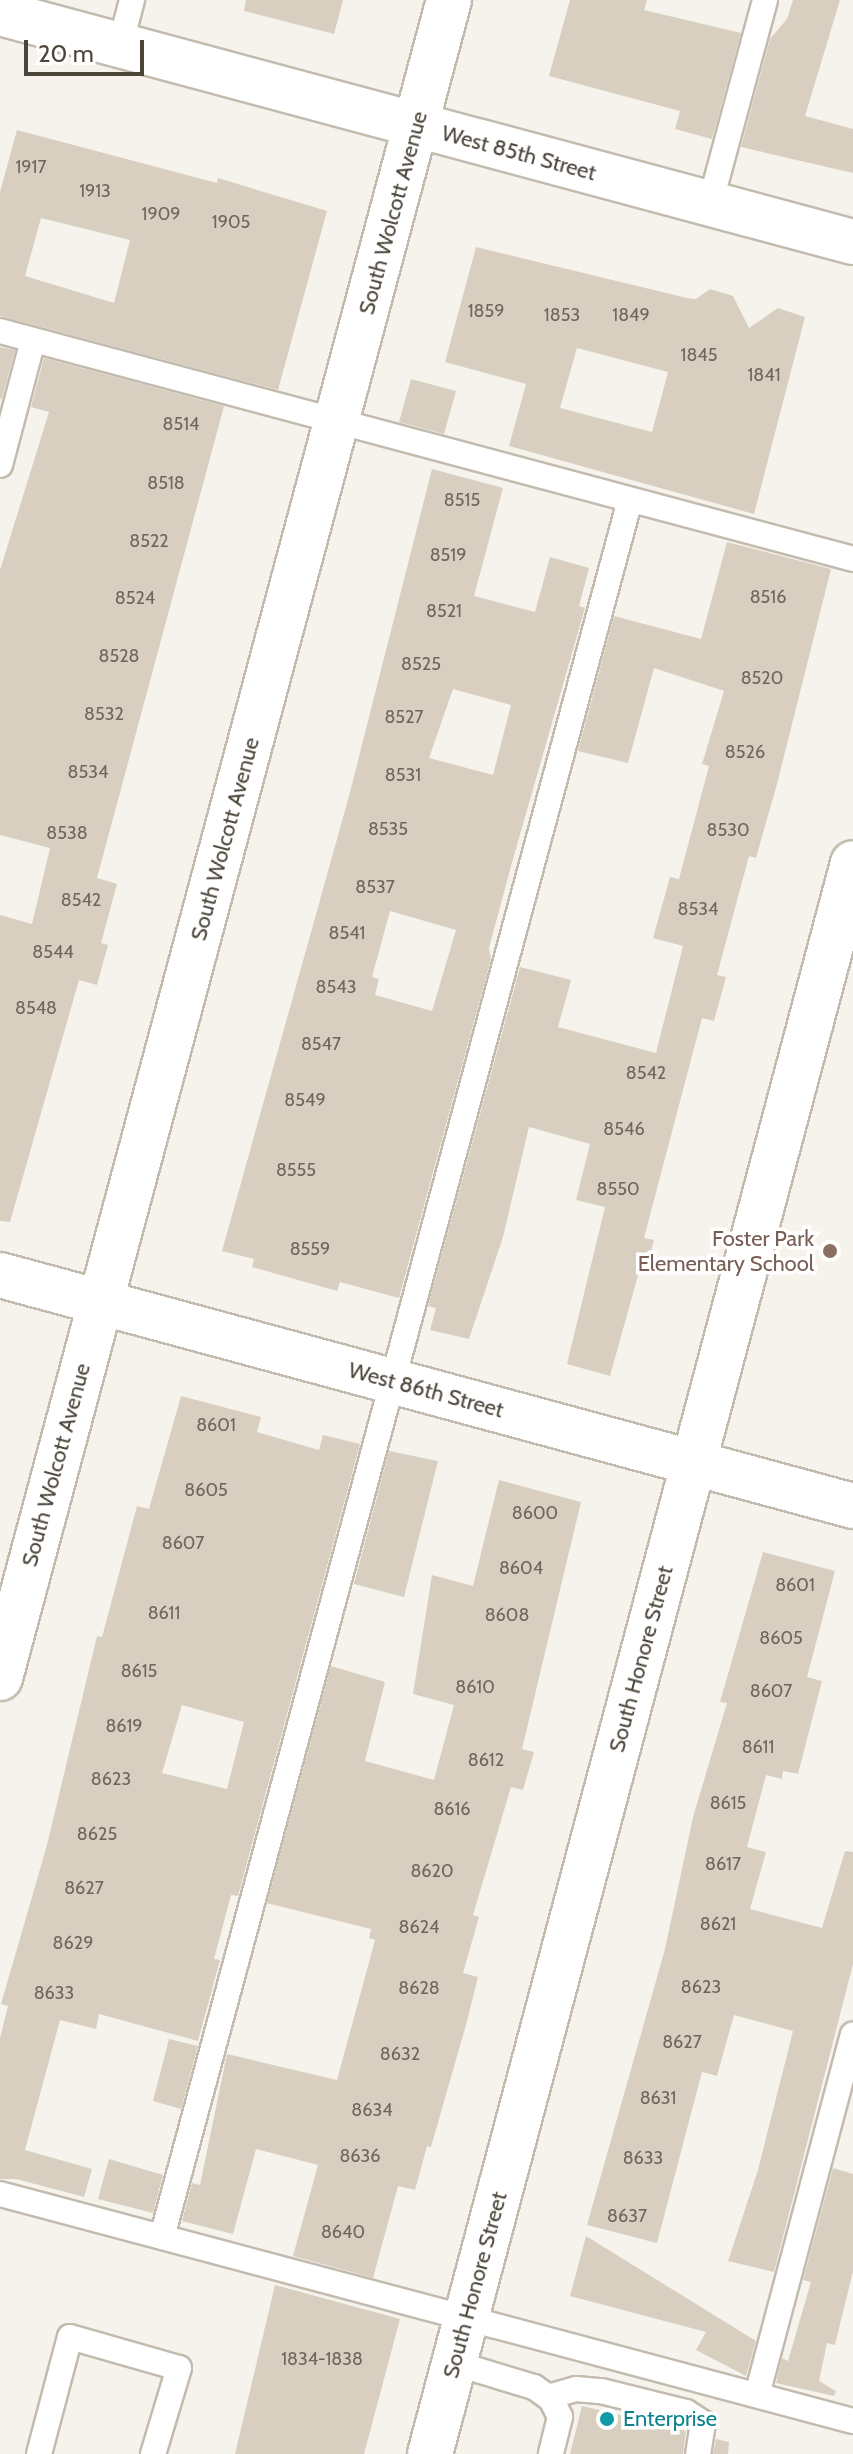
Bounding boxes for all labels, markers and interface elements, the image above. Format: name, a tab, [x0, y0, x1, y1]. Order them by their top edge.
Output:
scale bar	[28, 24, 148, 74]
text: 20 m	[38, 39, 94, 68]
street label: South Wolcott Avenue	[353, 109, 433, 317]
street label: West 85th Street	[439, 120, 599, 186]
house number: 1917	[15, 156, 47, 178]
house number: 1913	[79, 180, 111, 202]
house number: 1909	[142, 203, 180, 225]
house number: 1905	[212, 211, 250, 233]
house number: 1859	[468, 300, 504, 322]
house number: 1853	[544, 304, 580, 326]
house number: 1849	[612, 304, 650, 326]
house number: 1845	[681, 344, 717, 366]
house number: 1841	[747, 364, 781, 386]
house number: 8514	[163, 413, 199, 435]
house number: 8518	[147, 472, 185, 494]
house number: 8515	[444, 489, 480, 511]
house number: 8522	[129, 530, 169, 552]
house number: 8519	[430, 544, 466, 566]
house number: 8516	[750, 586, 786, 608]
house number: 8524	[115, 587, 155, 609]
house number: 8521	[426, 600, 462, 622]
house number: 8528	[99, 645, 139, 667]
house number: 8525	[401, 653, 441, 675]
house number: 8520	[741, 667, 783, 689]
house number: 8532	[84, 703, 124, 725]
house number: 8527	[384, 706, 424, 728]
street label: South Wolcott Avenue	[185, 735, 265, 943]
house number: 8526	[725, 741, 765, 763]
house number: 8534	[68, 761, 108, 783]
house number: 8531	[385, 764, 421, 786]
house number: 8535	[368, 818, 408, 840]
house number: 8530	[707, 819, 749, 841]
house number: 8538	[46, 822, 88, 844]
house number: 8537	[355, 876, 395, 898]
house number: 8542	[61, 889, 101, 911]
house number: 8534	[678, 898, 718, 920]
house number: 8541	[329, 922, 365, 944]
house number: 8544	[32, 941, 74, 963]
house number: 8543	[316, 976, 356, 998]
house number: 8548	[15, 997, 57, 1019]
house number: 8547	[301, 1033, 341, 1055]
house number: 8542	[626, 1062, 666, 1084]
house number: 8549	[284, 1089, 326, 1111]
house number: 8546	[603, 1118, 645, 1140]
house number: 8555	[276, 1159, 316, 1181]
house number: 8550	[597, 1178, 639, 1200]
place label: Foster Park Elementary School	[638, 1225, 814, 1276]
house number: 8559	[290, 1238, 330, 1260]
marker: Foster Park Elementary School	[821, 1242, 839, 1260]
street label: West 86th Street	[346, 1357, 506, 1423]
street label: South Wolcott Avenue	[16, 1361, 96, 1569]
house number: 8601	[196, 1414, 236, 1436]
house number: 8605	[184, 1479, 228, 1501]
house number: 8600	[512, 1502, 558, 1524]
house number: 8607	[162, 1532, 204, 1554]
house number: 8604	[499, 1557, 543, 1579]
street label: South Honore Street	[603, 1563, 679, 1755]
house number: 8601	[775, 1574, 815, 1596]
house number: 8611	[148, 1602, 180, 1624]
house number: 8608	[485, 1604, 529, 1626]
house number: 8605	[759, 1627, 803, 1649]
house number: 8615	[121, 1660, 157, 1682]
house number: 8610	[455, 1676, 495, 1698]
house number: 8607	[750, 1680, 792, 1702]
house number: 8619	[105, 1715, 143, 1737]
house number: 8611	[742, 1736, 774, 1758]
house number: 8612	[468, 1749, 504, 1771]
house number: 8623	[91, 1768, 131, 1790]
house number: 8615	[710, 1792, 746, 1814]
house number: 8616	[433, 1798, 471, 1820]
house number: 8625	[77, 1823, 117, 1845]
house number: 8617	[705, 1853, 741, 1875]
house number: 8620	[410, 1860, 454, 1882]
house number: 8627	[64, 1877, 104, 1899]
house number: 8621	[700, 1913, 736, 1935]
house number: 8624	[399, 1916, 439, 1938]
house number: 8629	[53, 1932, 93, 1954]
house number: 8623	[681, 1976, 721, 1998]
house number: 8628	[398, 1977, 440, 1999]
house number: 8633	[34, 1982, 74, 2004]
house number: 8627	[662, 2031, 702, 2053]
house number: 8632	[380, 2043, 420, 2065]
house number: 8631	[640, 2087, 676, 2109]
house number: 8634	[351, 2099, 393, 2121]
house number: 8636	[339, 2145, 381, 2167]
house number: 8633	[623, 2147, 663, 2169]
street label: South Honore Street	[437, 2189, 513, 2381]
house number: 8637	[607, 2205, 647, 2227]
house number: 8640	[321, 2221, 365, 2243]
house number: 1834-1838	[281, 2348, 363, 2370]
place label: Enterprise	[623, 2406, 717, 2432]
marker: Enterprise	[598, 2410, 616, 2428]

